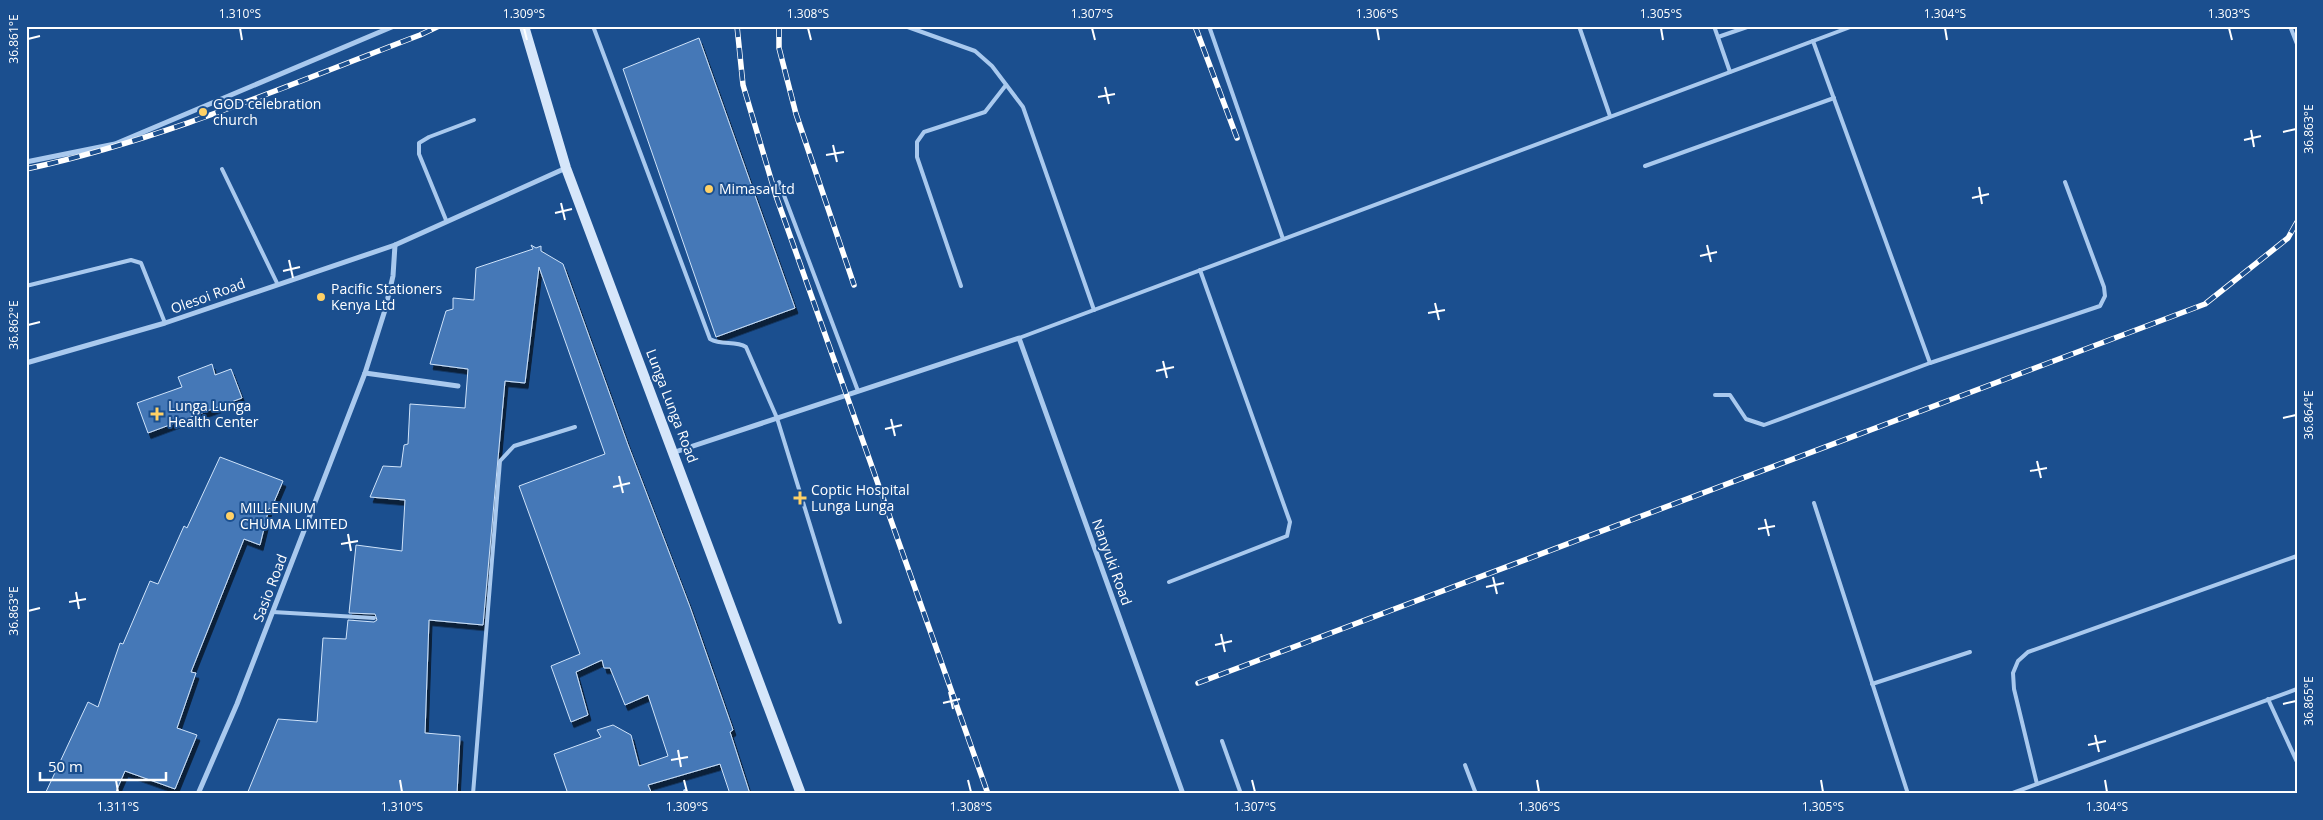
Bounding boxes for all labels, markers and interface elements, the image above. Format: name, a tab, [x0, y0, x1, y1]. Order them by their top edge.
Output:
text: 1.310°S	[219, 5, 261, 22]
text: 1.309°S	[503, 5, 545, 22]
text: 1.308°S	[787, 5, 829, 22]
text: 1.307°S	[1071, 5, 1113, 22]
text: 1.306°S	[1356, 5, 1398, 22]
text: 1.305°S	[1640, 5, 1682, 22]
text: 1.304°S	[1924, 5, 1966, 22]
text: 1.303°S	[2208, 5, 2250, 22]
text: 36.861°E	[5, 14, 22, 64]
place label: GOD celebration church	[213, 94, 321, 129]
text: 36.863°E	[2300, 104, 2317, 154]
marker: GOD celebration church	[197, 106, 209, 118]
place label: Mimasa Ltd	[719, 179, 795, 198]
marker: Mimasa Ltd	[703, 183, 715, 195]
street label: Olesoi Road	[168, 273, 248, 318]
place label: Pacific Stationers Kenya Ltd	[331, 279, 443, 314]
marker: Pacific Stationers Kenya Ltd	[315, 291, 327, 303]
text: 36.862°E	[5, 300, 22, 350]
street label: Lunga Lunga Road	[642, 346, 703, 465]
text: 36.864°E	[2300, 390, 2317, 440]
place label: Lunga Lunga Health Center	[168, 396, 259, 431]
marker: Lunga Lunga Health Center	[150, 407, 164, 421]
place label: Coptic Hospital Lunga Lunga	[811, 480, 910, 515]
marker: Coptic Hospital Lunga Lunga	[793, 491, 807, 505]
place label: MILLENIUM CHUMA LIMITED	[240, 498, 348, 533]
marker: MILLENIUM CHUMA LIMITED	[224, 510, 236, 522]
street label: Nanyuki Road	[1088, 516, 1137, 608]
street label: Sasio Road	[248, 551, 291, 624]
text: 36.863°E	[5, 586, 22, 636]
text: 36.865°E	[2300, 676, 2317, 726]
scale bar	[40, 750, 166, 782]
text: 50 m	[48, 756, 83, 776]
text: 1.311°S	[97, 798, 139, 815]
text: 1.310°S	[381, 798, 423, 815]
text: 1.309°S	[666, 798, 708, 815]
text: 1.308°S	[950, 798, 992, 815]
text: 1.307°S	[1234, 798, 1276, 815]
text: 1.306°S	[1518, 798, 1560, 815]
text: 1.305°S	[1802, 798, 1844, 815]
text: 1.304°S	[2086, 798, 2128, 815]

